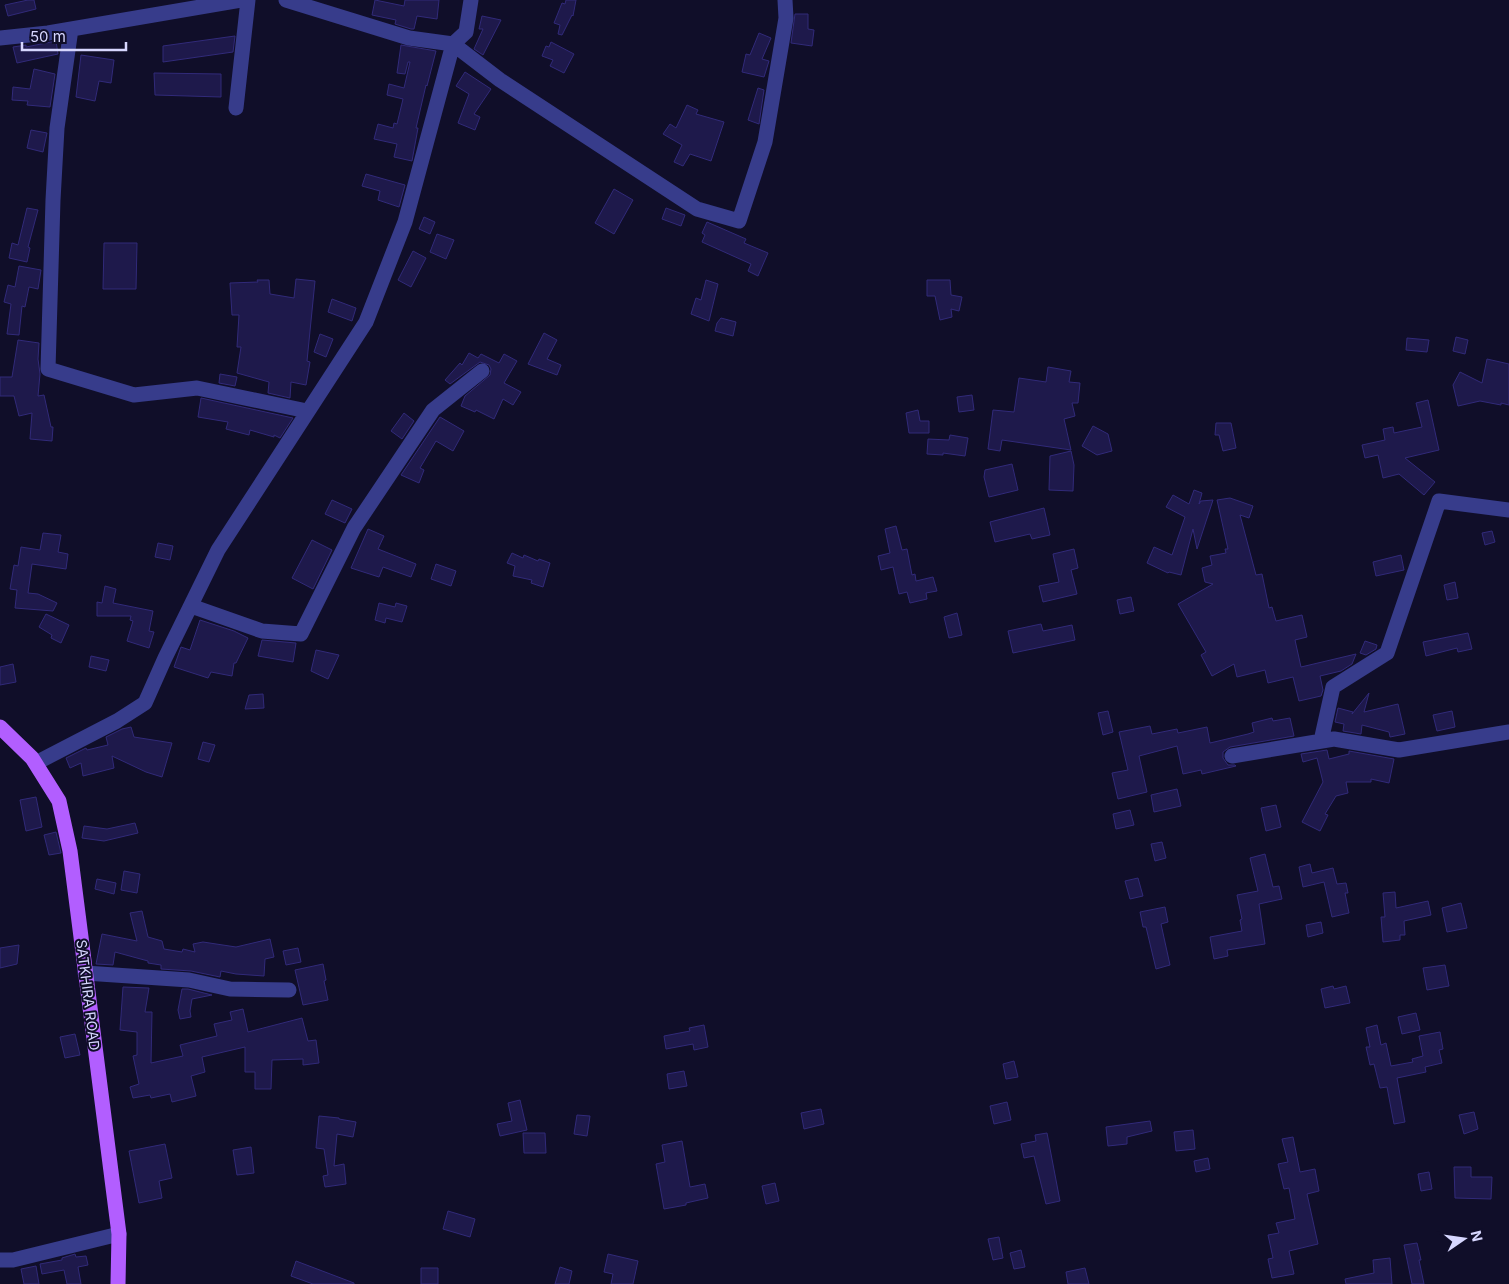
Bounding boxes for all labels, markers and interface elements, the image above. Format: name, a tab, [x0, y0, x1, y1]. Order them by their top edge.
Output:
scale bar	[22, 20, 126, 52]
text: 50 m	[30, 27, 66, 46]
street label: SATKHIRA ROAD	[73, 938, 104, 1051]
north arrow	[1439, 1214, 1489, 1264]
text: N	[1468, 1229, 1487, 1243]

